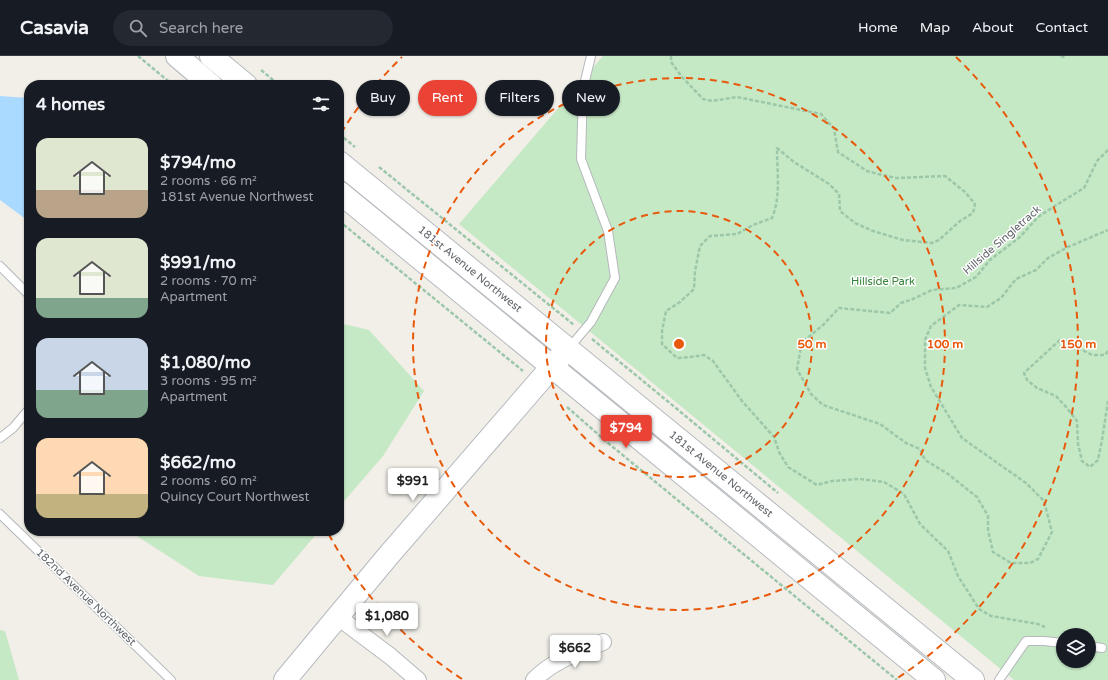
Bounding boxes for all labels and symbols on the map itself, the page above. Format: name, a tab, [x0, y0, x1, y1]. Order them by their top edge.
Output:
street label: Hillside Singletrack	[960, 203, 1044, 277]
street label: 181st Avenue Northwest	[415, 223, 525, 315]
park label: Hillside Park	[851, 275, 915, 288]
centre of rings	[672, 337, 686, 351]
text: 50 m	[797, 337, 827, 351]
text: 100 m	[927, 337, 963, 351]
text: 150 m	[1060, 337, 1096, 351]
pin: $794	[602, 415, 650, 449]
street label: 181st Avenue Northwest	[666, 428, 776, 520]
pin: $991	[389, 468, 437, 502]
street label: 182nd Avenue Northwest	[33, 546, 139, 648]
pin: $1,080	[354, 603, 420, 637]
pin: $662	[551, 635, 599, 669]

